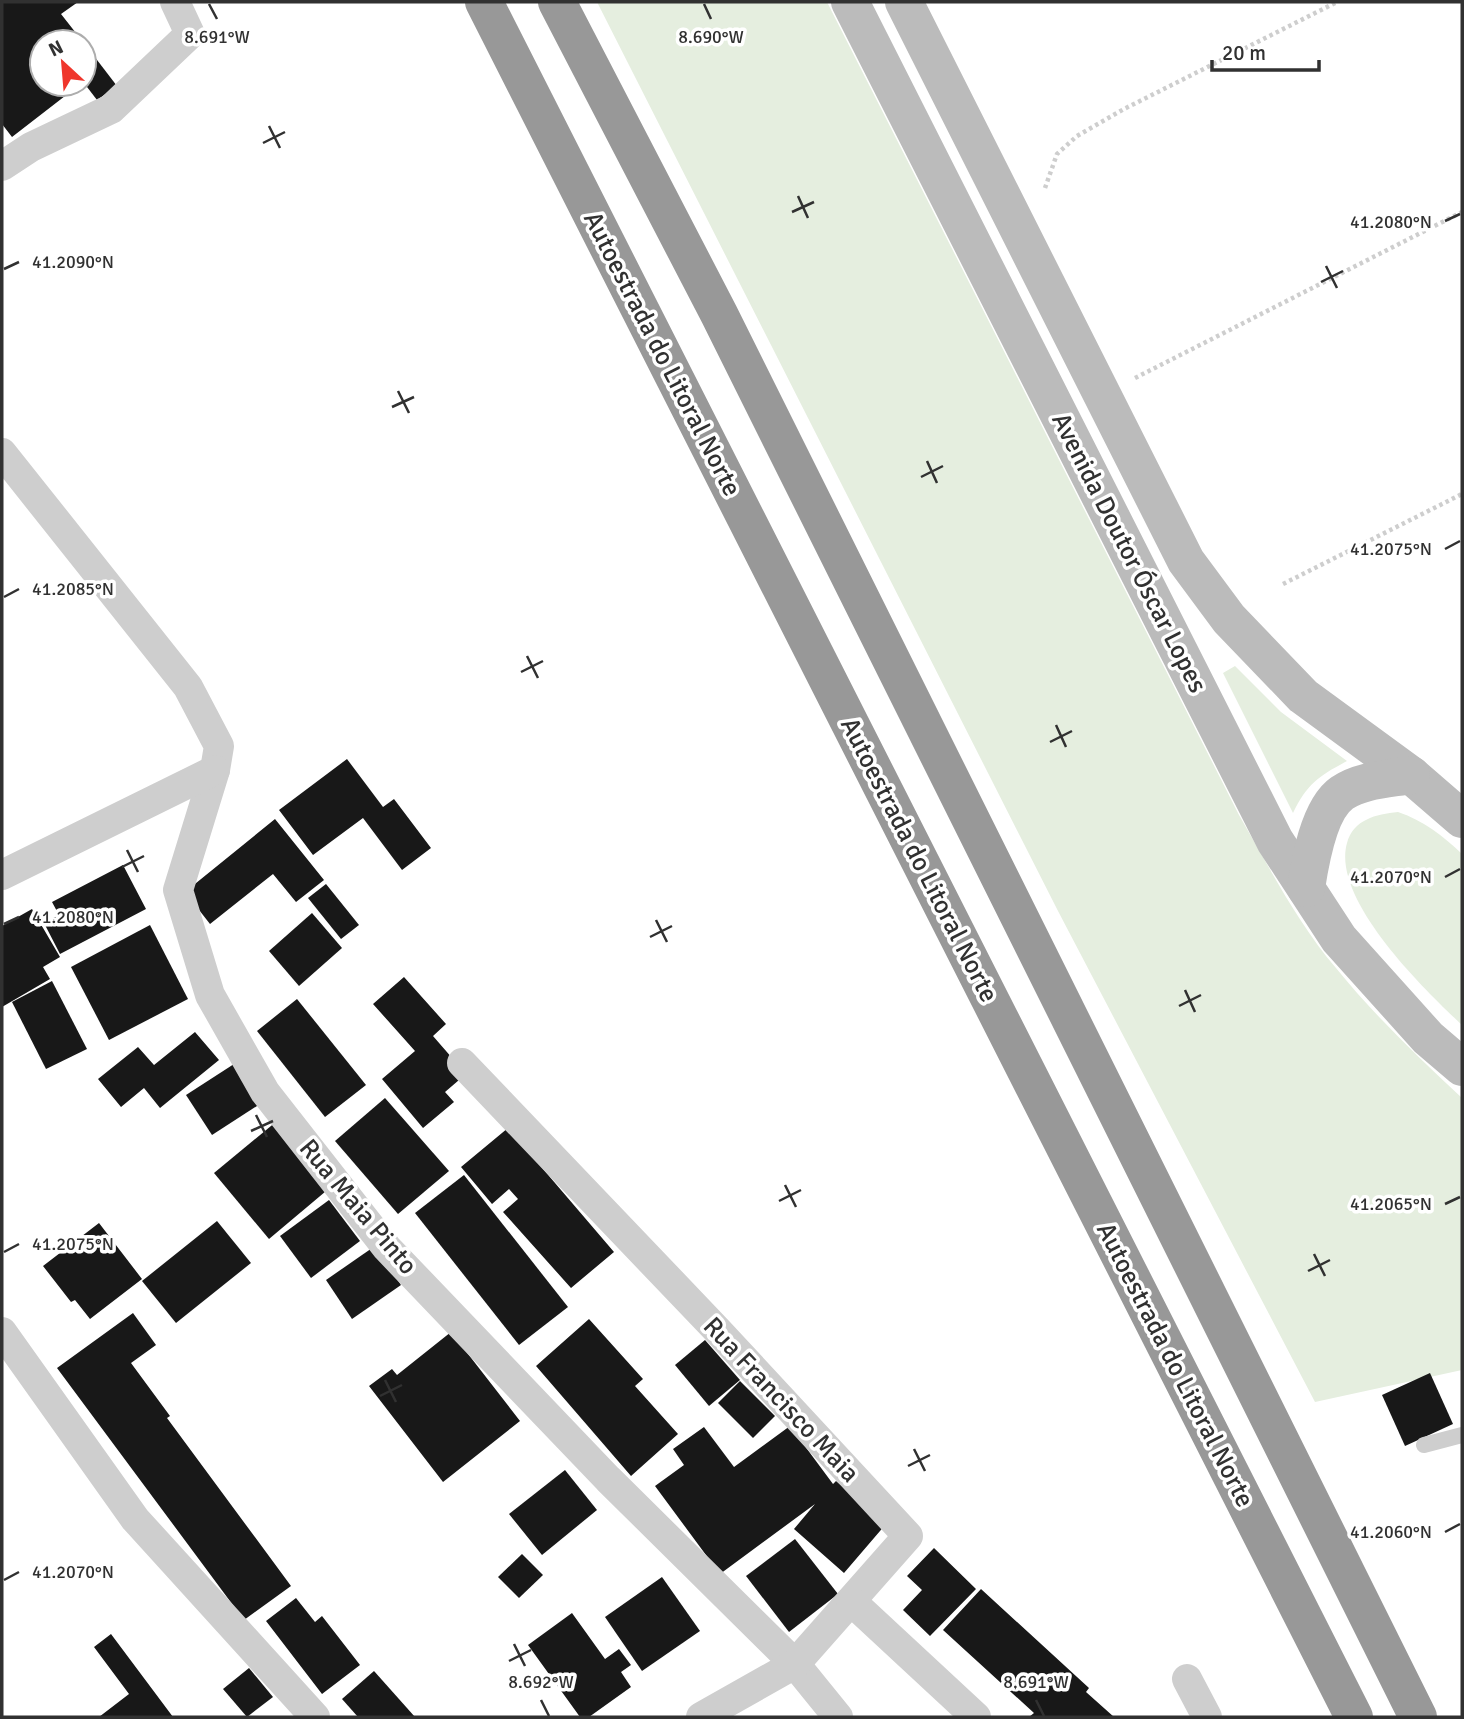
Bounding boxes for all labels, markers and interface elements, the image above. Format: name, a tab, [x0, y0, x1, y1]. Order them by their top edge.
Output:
text: 8.691°W	[184, 26, 250, 48]
text: 8.690°W	[678, 26, 744, 48]
north arrow	[28, 28, 98, 98]
scale bar	[1212, 28, 1319, 72]
text: N	[45, 35, 67, 62]
text: 20 m	[1222, 40, 1266, 66]
street label: Autoestrada do Litoral Norte	[576, 206, 748, 502]
text: 41.2080°N	[1350, 211, 1432, 233]
text: 41.2090°N	[32, 251, 114, 273]
street label: Avenida Doutor Óscar Lopes	[1044, 408, 1214, 698]
text: 41.2075°N	[1350, 538, 1432, 560]
text: 41.2085°N	[32, 578, 114, 600]
street label: Autoestrada do Litoral Norte	[833, 712, 1005, 1008]
text: 41.2070°N	[1350, 866, 1432, 888]
text: 41.2080°N	[32, 906, 114, 928]
street label: Rua Maia Pinto	[292, 1133, 424, 1281]
text: 41.2065°N	[1350, 1193, 1432, 1215]
street label: Autoestrada do Litoral Norte	[1089, 1217, 1261, 1513]
text: 41.2075°N	[32, 1233, 114, 1255]
street label: Rua Francisco Maia	[696, 1311, 866, 1489]
text: 41.2060°N	[1350, 1521, 1432, 1543]
text: 41.2070°N	[32, 1561, 114, 1583]
text: 8.692°W	[508, 1671, 574, 1693]
text: 8.691°W	[1003, 1671, 1069, 1693]

